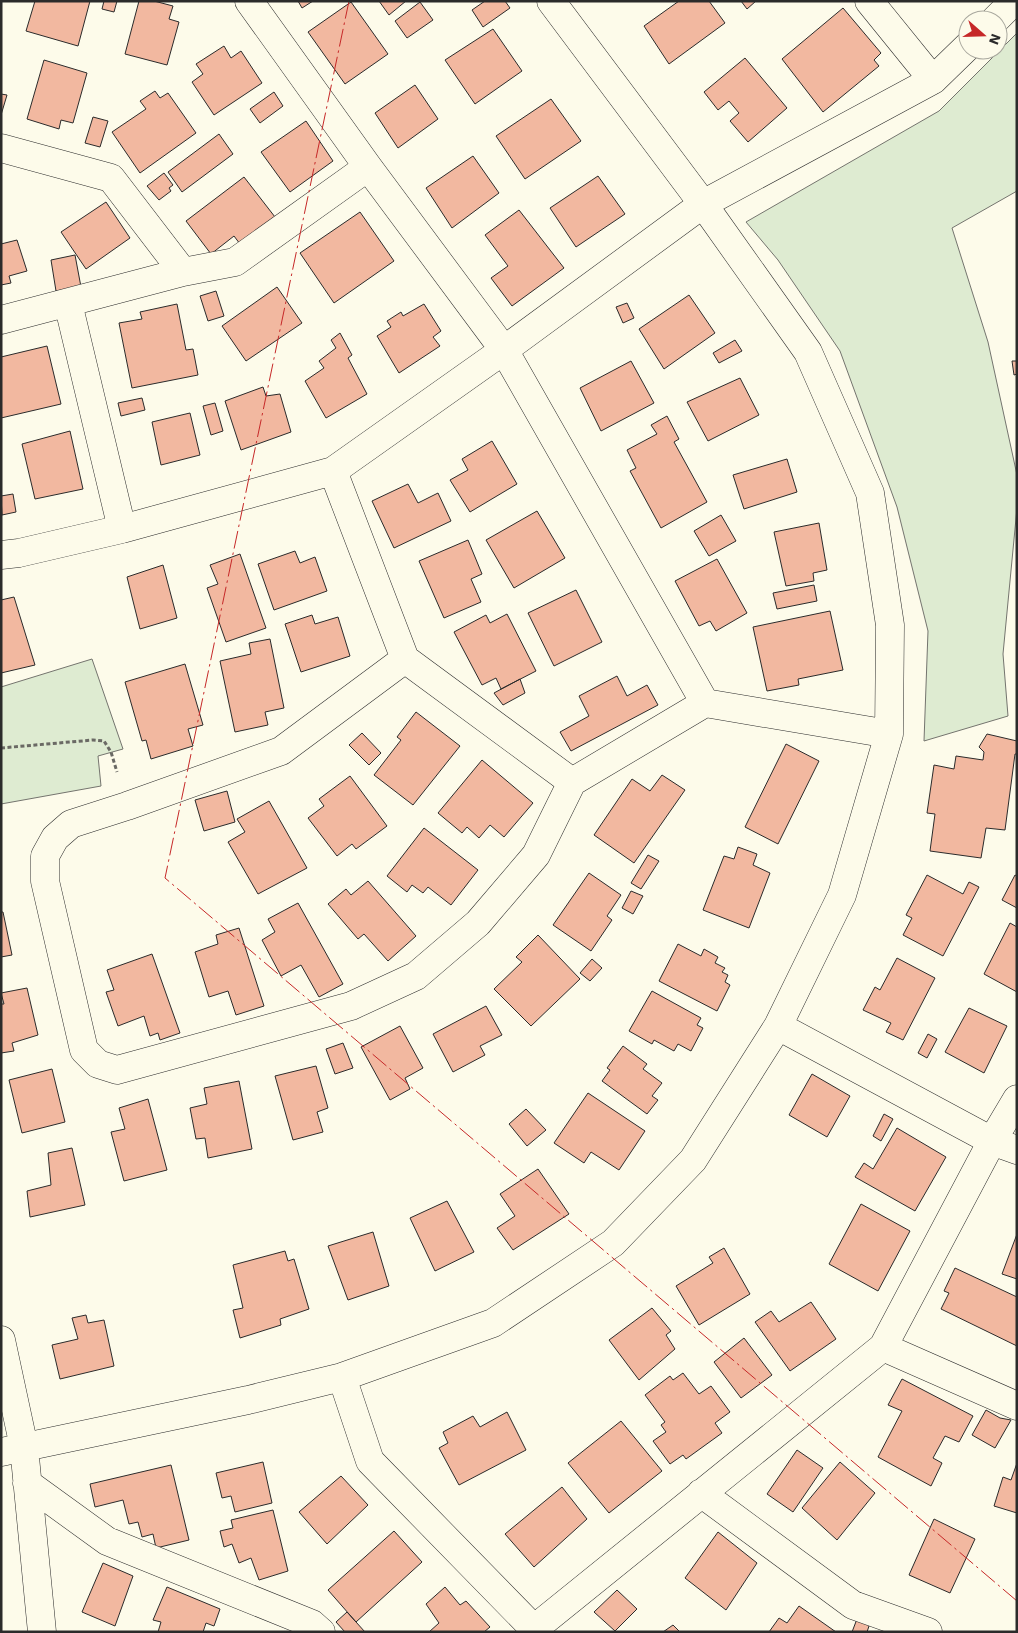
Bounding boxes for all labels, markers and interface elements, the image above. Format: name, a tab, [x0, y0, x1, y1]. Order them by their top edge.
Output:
north arrow	[958, 10, 1008, 60]
text: N	[986, 32, 1005, 47]

